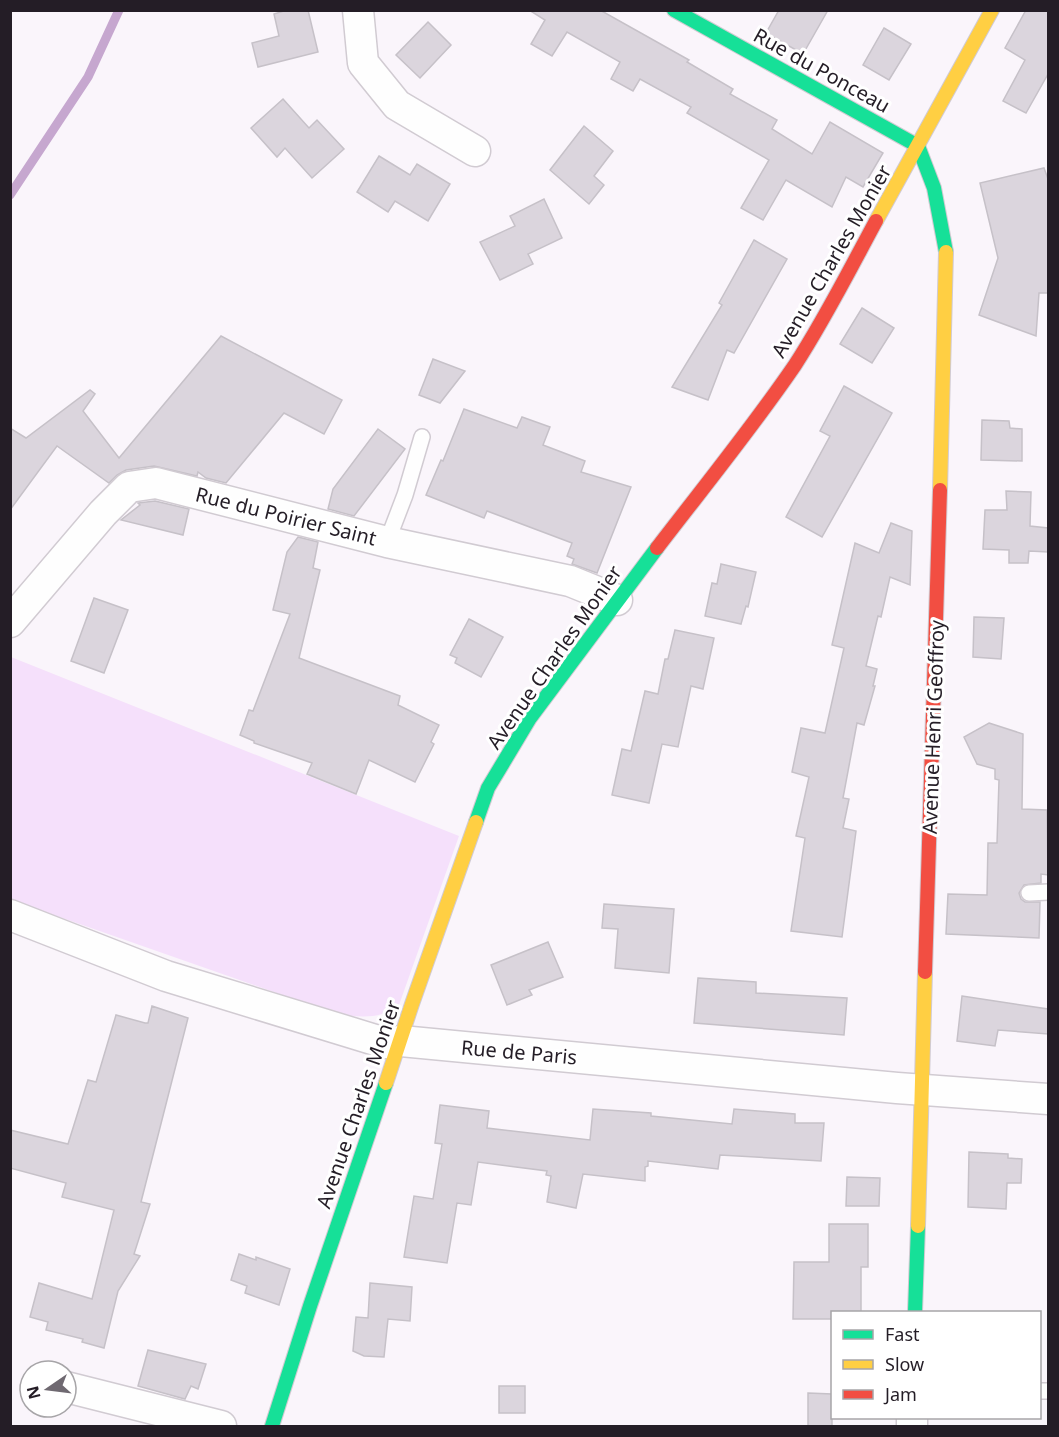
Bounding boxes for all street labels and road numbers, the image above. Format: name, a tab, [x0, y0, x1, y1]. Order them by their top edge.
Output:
street label: Rue du Ponceau	[749, 21, 895, 119]
street label: Avenue Charles Monier	[765, 160, 897, 362]
street label: Rue du Poirier Saint	[193, 480, 379, 552]
street label: Avenue Charles Monier	[480, 560, 628, 754]
street label: Avenue Henri Geoffroy	[916, 619, 950, 834]
street label: Avenue Charles Monier	[310, 996, 406, 1212]
street label: Rue de Paris	[460, 1033, 578, 1071]

